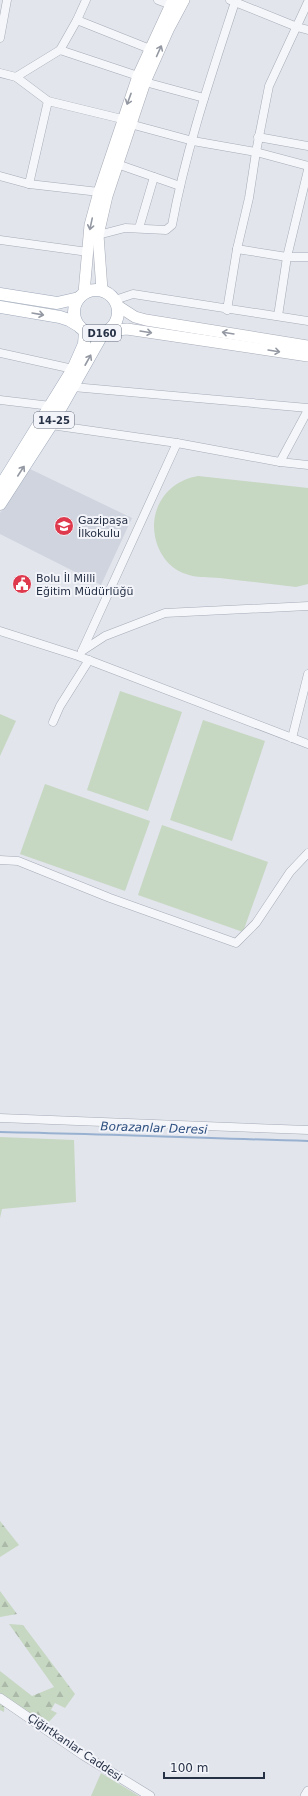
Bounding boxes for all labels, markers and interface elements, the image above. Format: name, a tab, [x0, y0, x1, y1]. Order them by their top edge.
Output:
one-way arrow	[155, 46, 163, 58]
one-way arrow	[125, 93, 133, 105]
one-way arrow	[87, 217, 95, 230]
one-way arrow	[32, 310, 45, 318]
road number: D160	[83, 325, 121, 341]
one-way arrow	[139, 328, 152, 336]
one-way arrow	[222, 329, 235, 337]
one-way arrow	[267, 347, 280, 355]
one-way arrow	[85, 354, 93, 366]
road number: 14-25	[34, 412, 74, 428]
one-way arrow	[17, 466, 25, 477]
place label: Gazipaşa İlkokulu	[78, 514, 128, 540]
school or university icon: Gazipaşa İlkokulu	[53, 515, 75, 537]
place label: Bolu İl Milli Eğitim Müdürlüğü	[36, 572, 134, 598]
public building icon: Bolu İl Milli Eğitim Müdürlüğü	[11, 573, 33, 595]
water label: Borazanlar Deresi	[100, 1119, 208, 1137]
street label: Çiğirtkanlar Caddesi	[25, 1711, 124, 1784]
scale bar	[164, 1754, 264, 1780]
text: 100 m	[170, 1761, 208, 1775]

